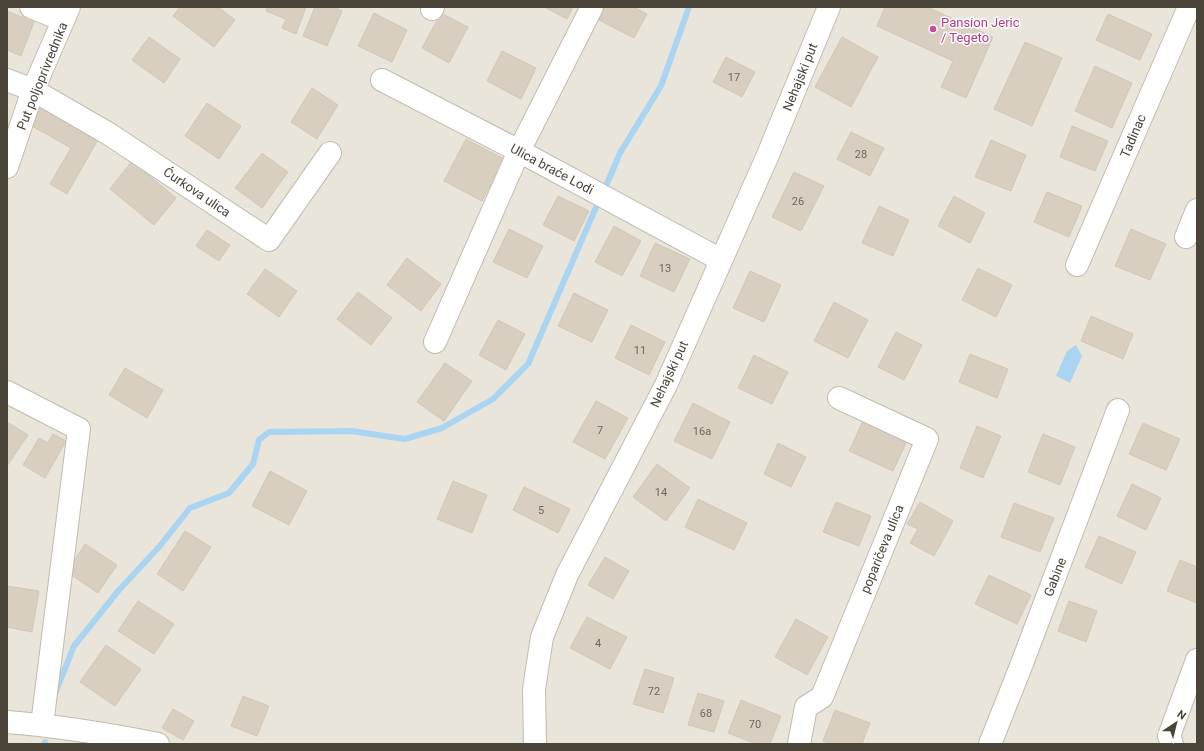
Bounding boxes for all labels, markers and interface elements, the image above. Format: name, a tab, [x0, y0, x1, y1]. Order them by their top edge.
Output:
place label: Pansion Jeric / Tegeto	[941, 15, 1020, 45]
street label: Put poljoprivrednika	[14, 20, 70, 132]
marker: Pansion Jeric / Tegeto	[928, 24, 938, 34]
street label: Nehajski put	[780, 41, 820, 113]
house number: 17	[728, 71, 740, 84]
street label: Tadinac	[1117, 112, 1149, 160]
street label: Ulica braće Lodi	[508, 141, 596, 197]
house number: 28	[855, 148, 867, 161]
street label: Ćurkova ulica	[161, 164, 233, 220]
house number: 26	[792, 195, 804, 208]
house number: 13	[659, 262, 671, 275]
street label: Nehajski put	[647, 338, 691, 410]
house number: 11	[634, 344, 646, 357]
house number: 7	[597, 424, 603, 437]
house number: 16a	[693, 425, 711, 438]
house number: 14	[655, 486, 667, 499]
street label: poparičeva ulica	[857, 503, 907, 595]
house number: 5	[538, 504, 544, 517]
street label: Gabine	[1041, 555, 1069, 599]
house number: 4	[595, 637, 601, 650]
house number: 72	[648, 685, 660, 698]
north arrow	[1156, 703, 1196, 743]
house number: 68	[700, 707, 712, 720]
text: N	[1175, 708, 1189, 723]
house number: 70	[749, 718, 761, 731]

